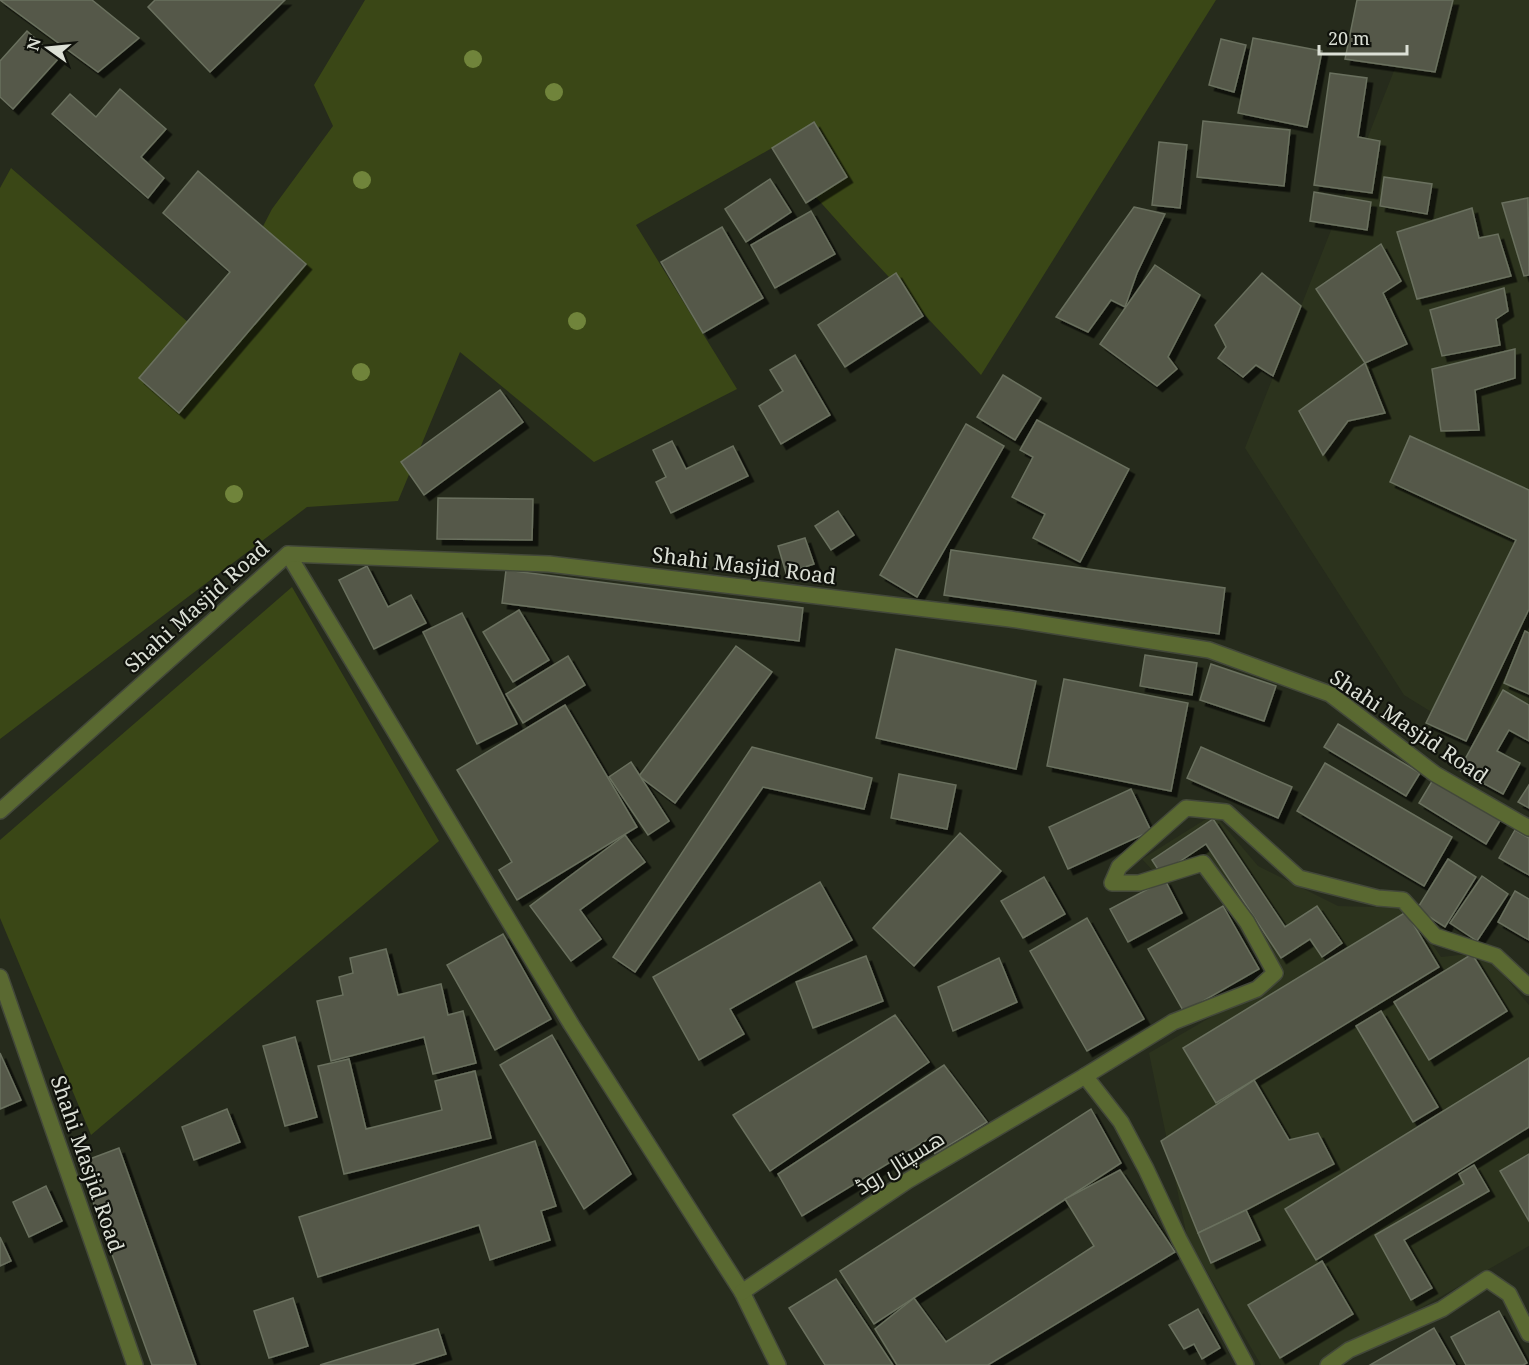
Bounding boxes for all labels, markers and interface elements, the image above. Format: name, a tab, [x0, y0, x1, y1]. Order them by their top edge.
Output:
north arrow	[18, 18, 78, 78]
scale bar	[1319, 18, 1408, 56]
text: 20 m	[1328, 26, 1370, 50]
text: N	[21, 35, 46, 53]
street label: Shahi Masjid Road	[118, 534, 275, 679]
street label: Shahi Masjid Road	[651, 540, 838, 590]
street label: Shahi Masjid Road	[1325, 663, 1494, 790]
street label: Shahi Masjid Road	[45, 1072, 131, 1256]
street label: ھسپتال روڈ	[850, 1124, 949, 1200]

